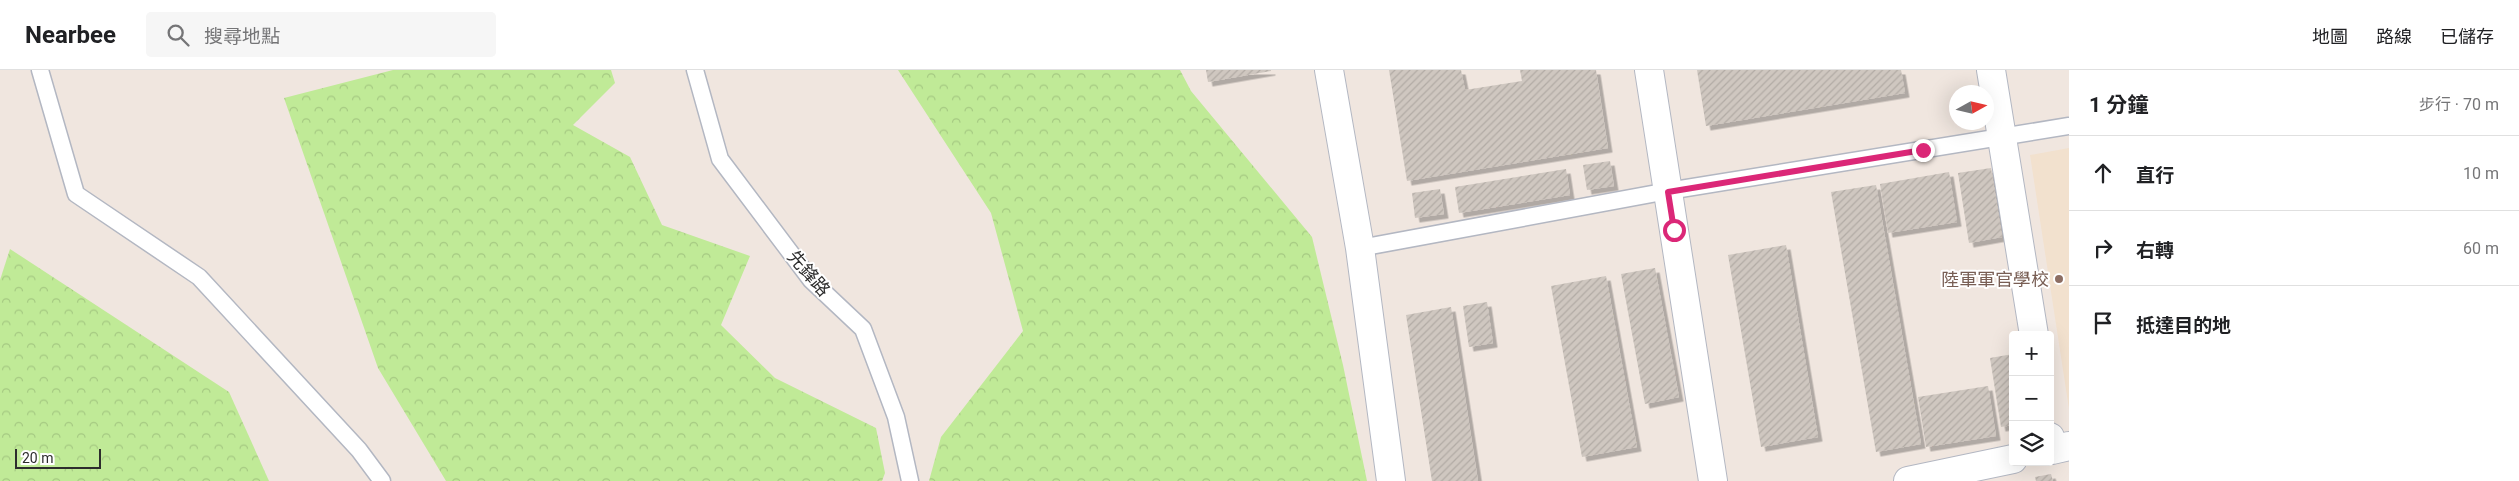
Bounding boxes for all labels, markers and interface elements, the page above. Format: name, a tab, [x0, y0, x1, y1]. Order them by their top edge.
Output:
search box	[146, 12, 496, 57]
text: Nearbee	[25, 21, 116, 49]
icon: search	[164, 21, 192, 49]
text: 搜尋地點	[204, 25, 280, 48]
text: 地圖	[2312, 26, 2348, 47]
text: 路線	[2376, 26, 2412, 47]
text: 已儲存	[2440, 26, 2494, 47]
north arrow	[1949, 85, 1994, 130]
text: 1 分鐘	[2089, 93, 2148, 117]
text: 步行 · 70 m	[2419, 95, 2499, 114]
route end	[1912, 139, 1935, 162]
icon: ahead	[2089, 159, 2117, 187]
text: 直行	[2136, 164, 2174, 187]
text: 10 m	[2463, 164, 2499, 183]
route start	[1663, 219, 1686, 242]
icon: right	[2089, 234, 2117, 262]
text: 右轉	[2136, 239, 2174, 262]
text: 60 m	[2463, 239, 2499, 258]
street label: 先鋒路	[783, 246, 835, 300]
place label: 陸軍軍官學校	[1941, 269, 2049, 290]
marker: 陸軍軍官學校	[2053, 273, 2065, 285]
icon: arrive	[2089, 309, 2117, 337]
text: 抵達目的地	[2136, 314, 2231, 337]
map controls	[2009, 331, 2054, 466]
button: +	[2009, 331, 2054, 376]
button: −	[2009, 376, 2054, 421]
button: layers	[2009, 421, 2054, 466]
scale bar	[15, 446, 101, 469]
text: 20 m	[22, 450, 54, 466]

